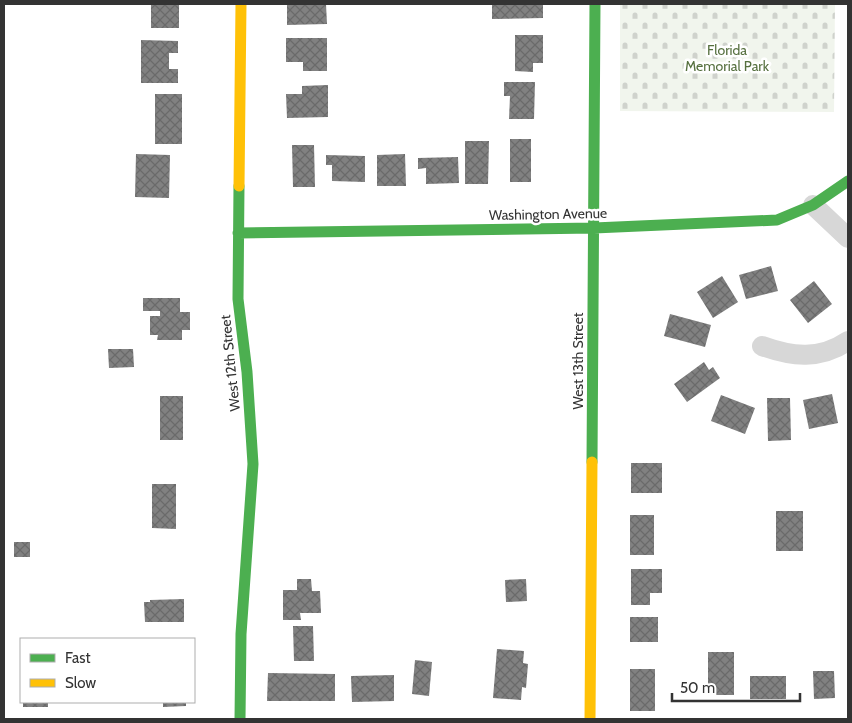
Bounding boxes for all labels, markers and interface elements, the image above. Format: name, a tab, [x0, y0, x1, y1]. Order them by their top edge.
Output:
park label: Florida Memorial Park	[685, 41, 770, 75]
street label: Washington Avenue	[489, 204, 607, 224]
street label: West 13th Street	[569, 312, 587, 410]
street label: West 12th Street	[216, 314, 244, 412]
legend	[20, 638, 195, 703]
text: Fast	[65, 649, 90, 667]
scale bar	[672, 670, 800, 702]
text: Slow	[65, 674, 96, 692]
text: 50 m	[680, 679, 715, 697]

